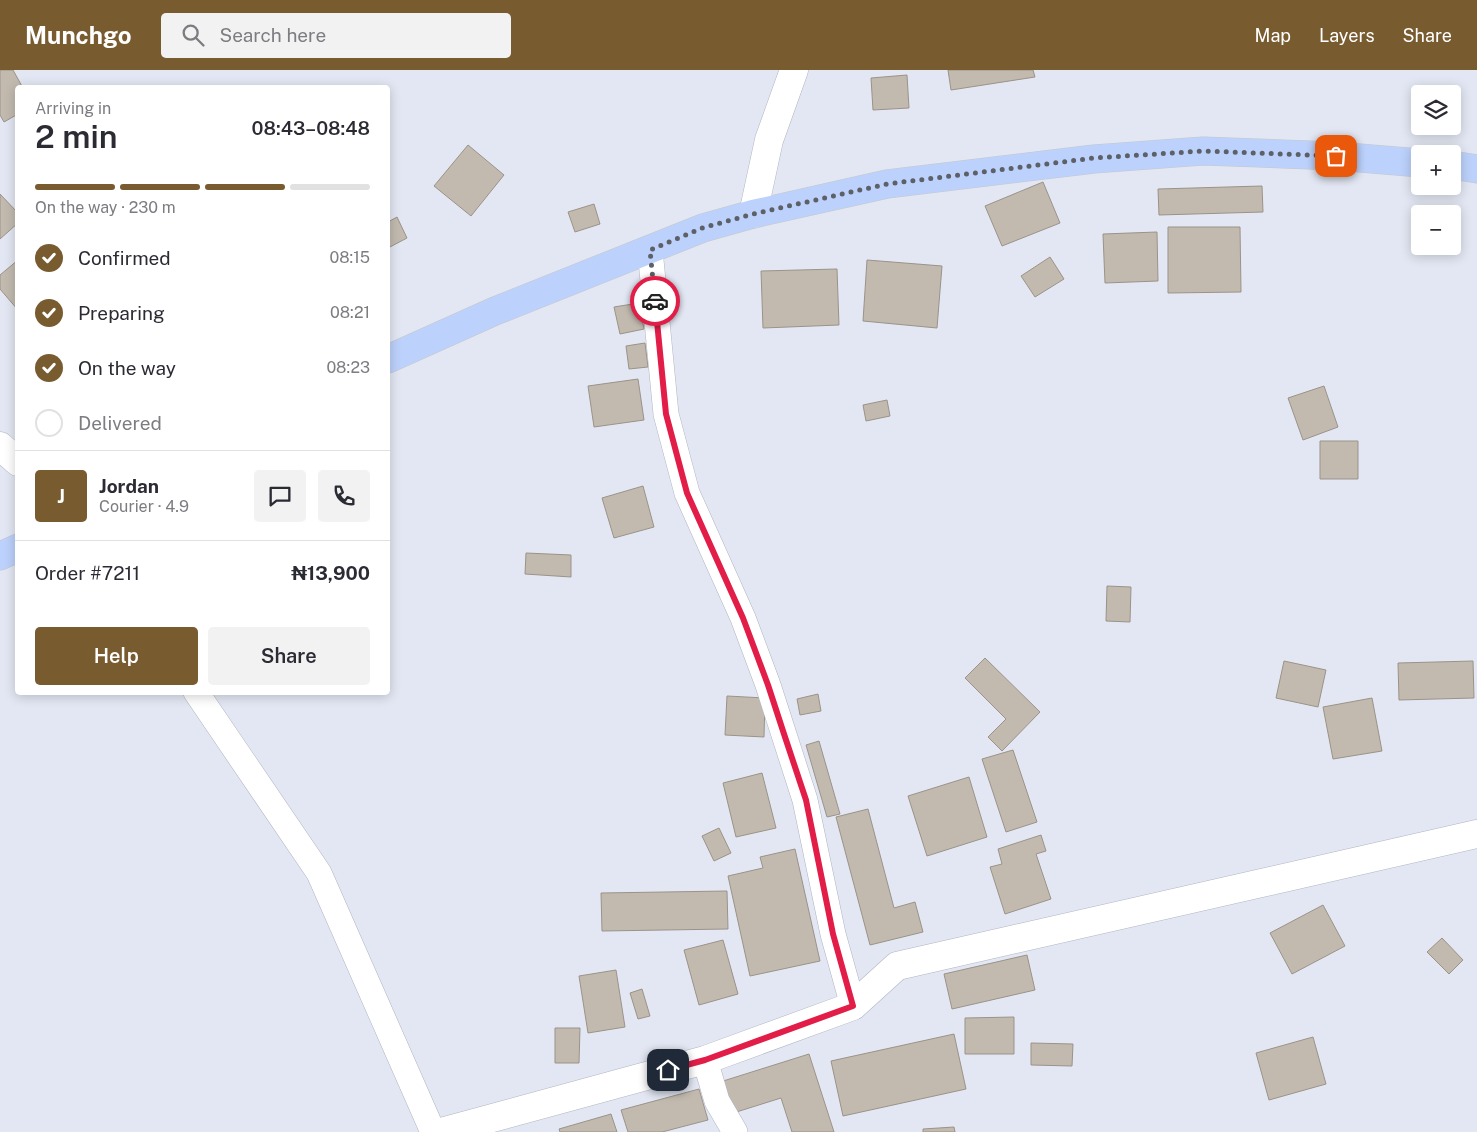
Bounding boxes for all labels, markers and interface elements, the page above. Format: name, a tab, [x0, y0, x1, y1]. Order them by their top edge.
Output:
search box	[161, 13, 511, 58]
text: Munchgo	[25, 21, 131, 49]
icon: search	[179, 21, 207, 49]
text: Search here	[219, 24, 326, 46]
text: Map	[1255, 25, 1291, 46]
text: Layers	[1319, 25, 1375, 46]
text: Share	[1403, 25, 1452, 46]
map controls	[1411, 85, 1461, 255]
button: layers	[1411, 85, 1461, 135]
text: Arriving in	[35, 99, 111, 118]
text: 08:43–08:48	[252, 117, 370, 139]
text: 2 min	[35, 118, 118, 155]
pin	[1315, 135, 1357, 177]
icon: bag	[1322, 142, 1350, 170]
button: +	[1411, 145, 1461, 195]
text: On the way · 230 m	[35, 198, 176, 217]
button: −	[1411, 205, 1461, 255]
icon: check	[35, 244, 63, 272]
text: Confirmed	[78, 247, 171, 269]
text: 08:15	[330, 248, 370, 267]
courier	[630, 276, 680, 326]
icon: car	[641, 287, 669, 315]
icon: check	[35, 299, 63, 327]
text: Preparing	[78, 302, 165, 324]
text: 08:21	[330, 303, 370, 322]
icon: check	[35, 354, 63, 382]
text: On the way	[78, 357, 176, 379]
text: 08:23	[326, 358, 370, 377]
text: Delivered	[78, 412, 162, 434]
button: chat	[254, 470, 306, 522]
button: phone	[318, 470, 370, 522]
text: Jordan	[99, 475, 159, 497]
text: J	[57, 485, 65, 507]
text: Courier · 4.9	[99, 497, 189, 516]
text: Order #7211	[35, 562, 140, 584]
text: ₦13,900	[291, 562, 370, 584]
button: Help	[35, 627, 198, 685]
button: Share	[208, 627, 370, 685]
pin	[647, 1049, 689, 1091]
icon: home	[654, 1056, 682, 1084]

